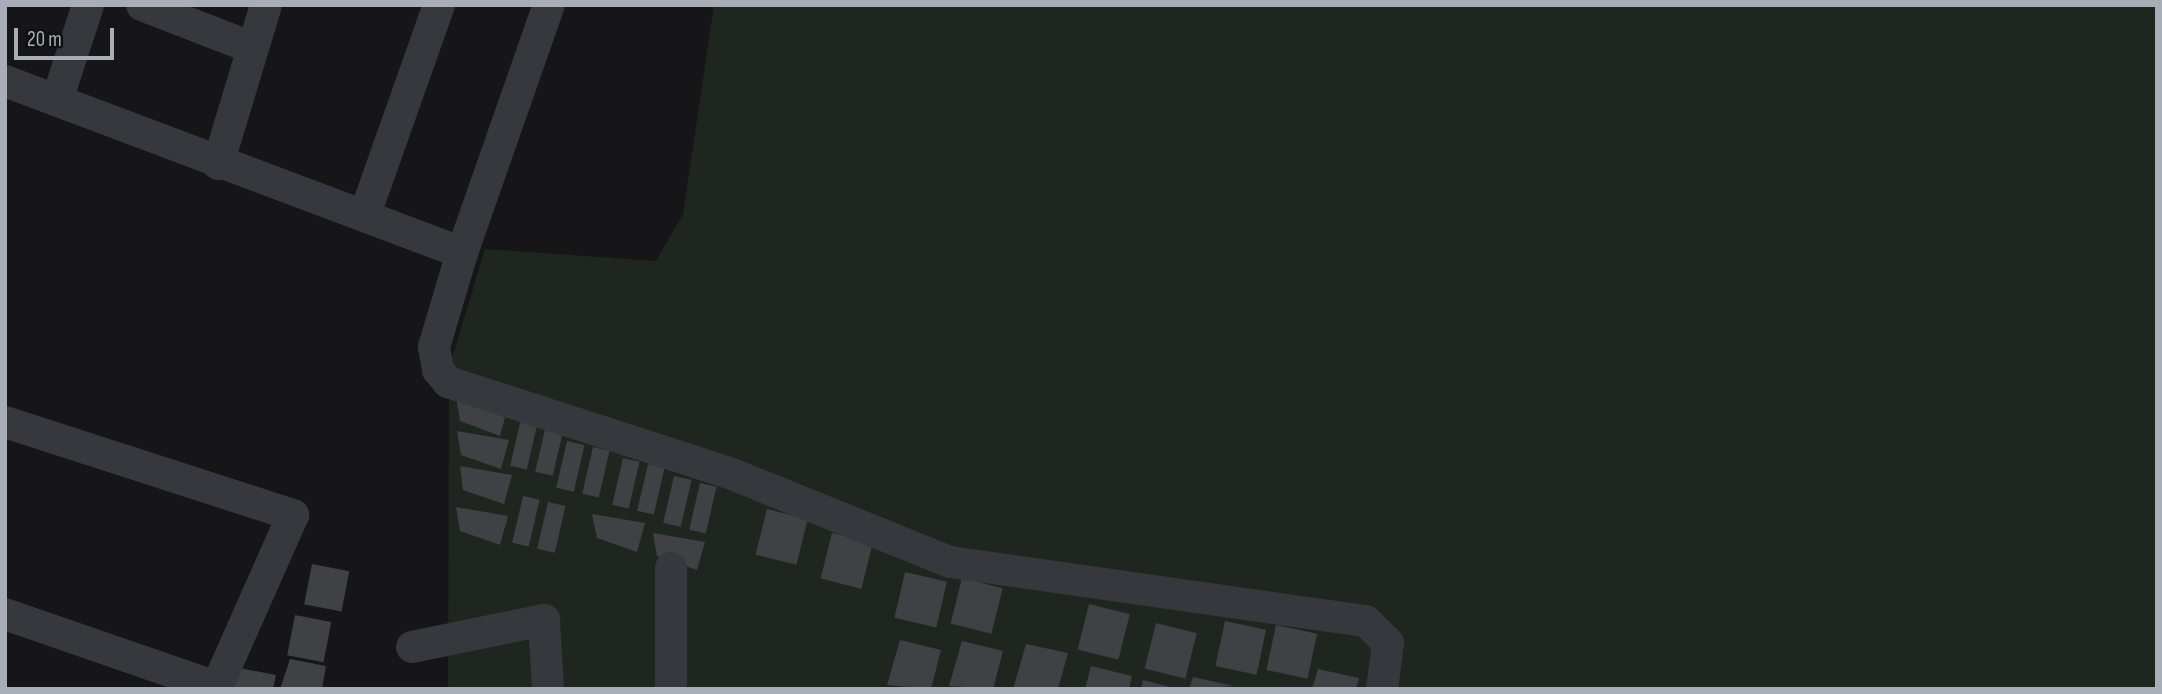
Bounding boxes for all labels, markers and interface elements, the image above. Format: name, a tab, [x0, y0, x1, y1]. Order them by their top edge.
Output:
scale bar	[18, 14, 117, 58]
text: 20 m	[27, 27, 62, 52]

